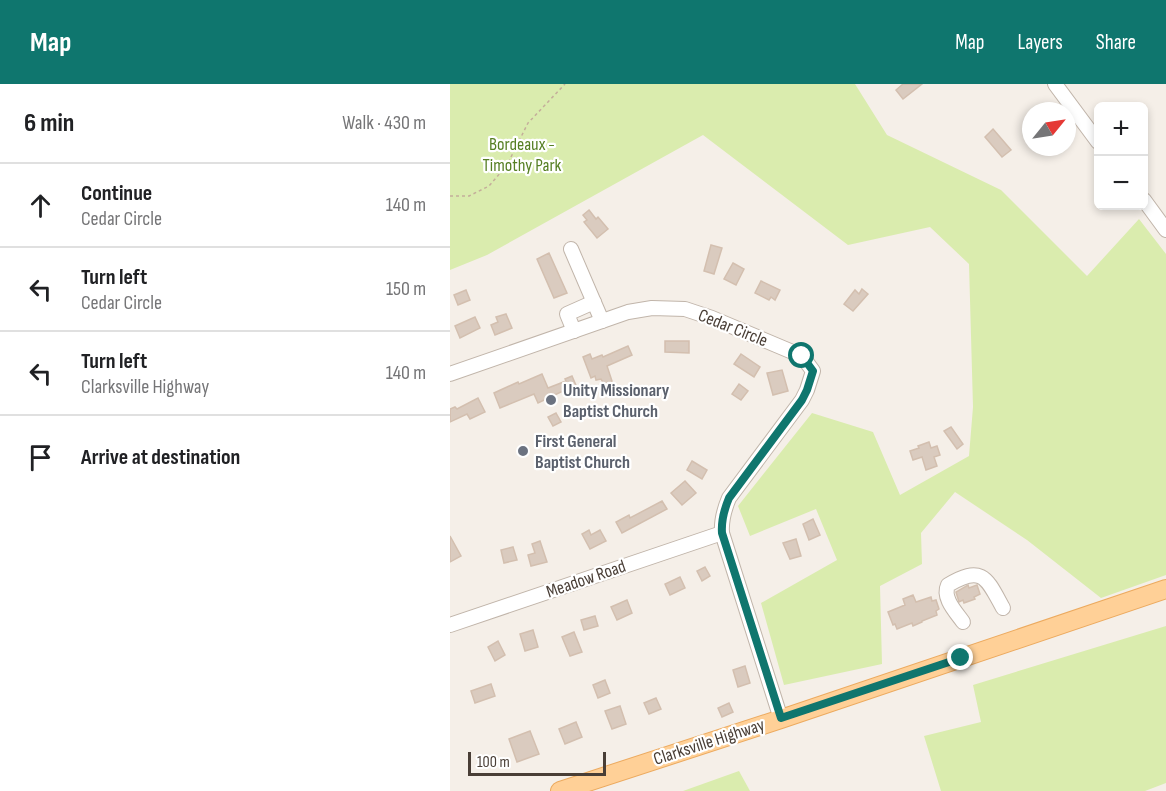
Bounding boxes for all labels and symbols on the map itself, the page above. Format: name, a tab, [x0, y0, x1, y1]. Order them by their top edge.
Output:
north arrow	[1022, 102, 1076, 156]
park label: Bordeaux - Timothy Park	[483, 134, 562, 176]
street label: Cedar Circle	[695, 305, 771, 351]
route start	[788, 342, 814, 368]
place label: Unity Missionary Baptist Church	[563, 380, 670, 422]
marker: Unity Missionary Baptist Church	[544, 393, 558, 407]
place label: First General Baptist Church	[535, 431, 630, 473]
marker: First General Baptist Church	[516, 444, 530, 458]
street label: Meadow Road	[543, 556, 629, 602]
route end	[947, 644, 973, 670]
street label: Clarksville Highway	[651, 714, 767, 770]
scale bar	[468, 749, 606, 776]

